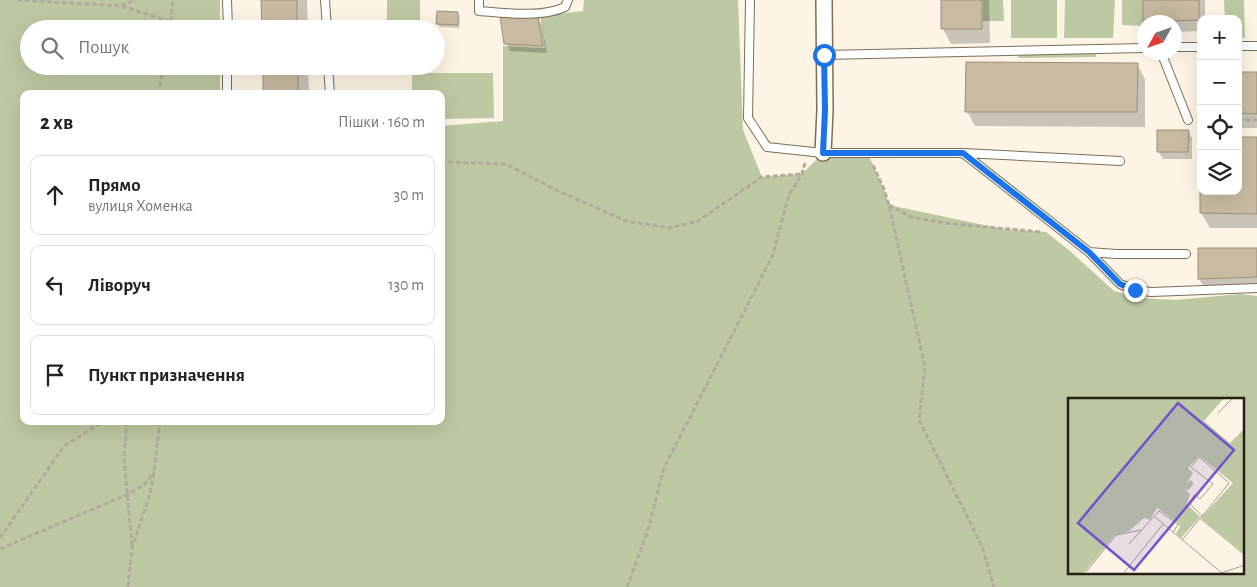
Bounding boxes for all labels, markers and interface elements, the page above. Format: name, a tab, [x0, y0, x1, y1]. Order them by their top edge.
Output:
north arrow	[1137, 15, 1182, 60]
map controls	[1197, 15, 1242, 195]
button: +	[1197, 15, 1242, 60]
search box	[20, 20, 445, 75]
icon: search	[38, 34, 66, 62]
text: Пошук	[78, 38, 129, 57]
route start	[813, 44, 836, 67]
button: −	[1197, 60, 1242, 105]
button: locate	[1197, 105, 1242, 150]
text: 2 хв	[40, 112, 73, 133]
text: Пішки · 160 m	[338, 114, 425, 130]
button: layers	[1197, 150, 1242, 195]
text: Прямо	[88, 176, 141, 195]
icon: ahead	[41, 181, 69, 209]
text: 30 m	[394, 187, 424, 203]
text: вулиця Хоменка	[88, 198, 193, 214]
icon: left	[41, 271, 69, 299]
text: Ліворуч	[88, 276, 151, 295]
text: 130 m	[388, 277, 424, 293]
route end	[1124, 279, 1147, 302]
icon: arrive	[41, 361, 69, 389]
text: Пункт призначення	[88, 366, 245, 385]
inset map	[1068, 398, 1244, 574]

